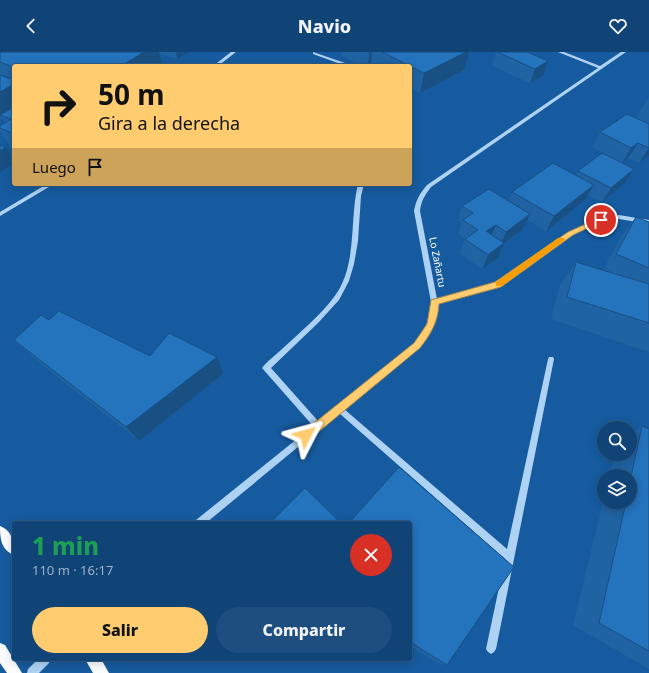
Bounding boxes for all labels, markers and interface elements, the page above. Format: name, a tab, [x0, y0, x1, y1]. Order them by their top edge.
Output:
text: Navio	[298, 14, 351, 38]
icon: back	[20, 15, 42, 37]
icon: heart	[607, 15, 629, 37]
text: 50 m	[98, 75, 165, 113]
icon: right	[32, 80, 84, 132]
text: Gira a la derecha	[98, 111, 240, 135]
icon: arrive	[84, 156, 106, 178]
text: Luego	[32, 157, 76, 177]
pin	[584, 203, 618, 237]
icon: arrive	[590, 209, 612, 231]
street label: Lo Zañartu	[426, 236, 450, 288]
position arrow	[285, 414, 327, 456]
map controls	[597, 421, 637, 509]
button: search	[597, 421, 637, 461]
button: layers	[597, 469, 637, 509]
text: 1 min	[32, 529, 99, 562]
button: close	[350, 534, 392, 576]
text: 110 m · 16:17	[32, 561, 113, 579]
button: Salir	[32, 607, 208, 653]
button: Compartir	[216, 607, 392, 653]

